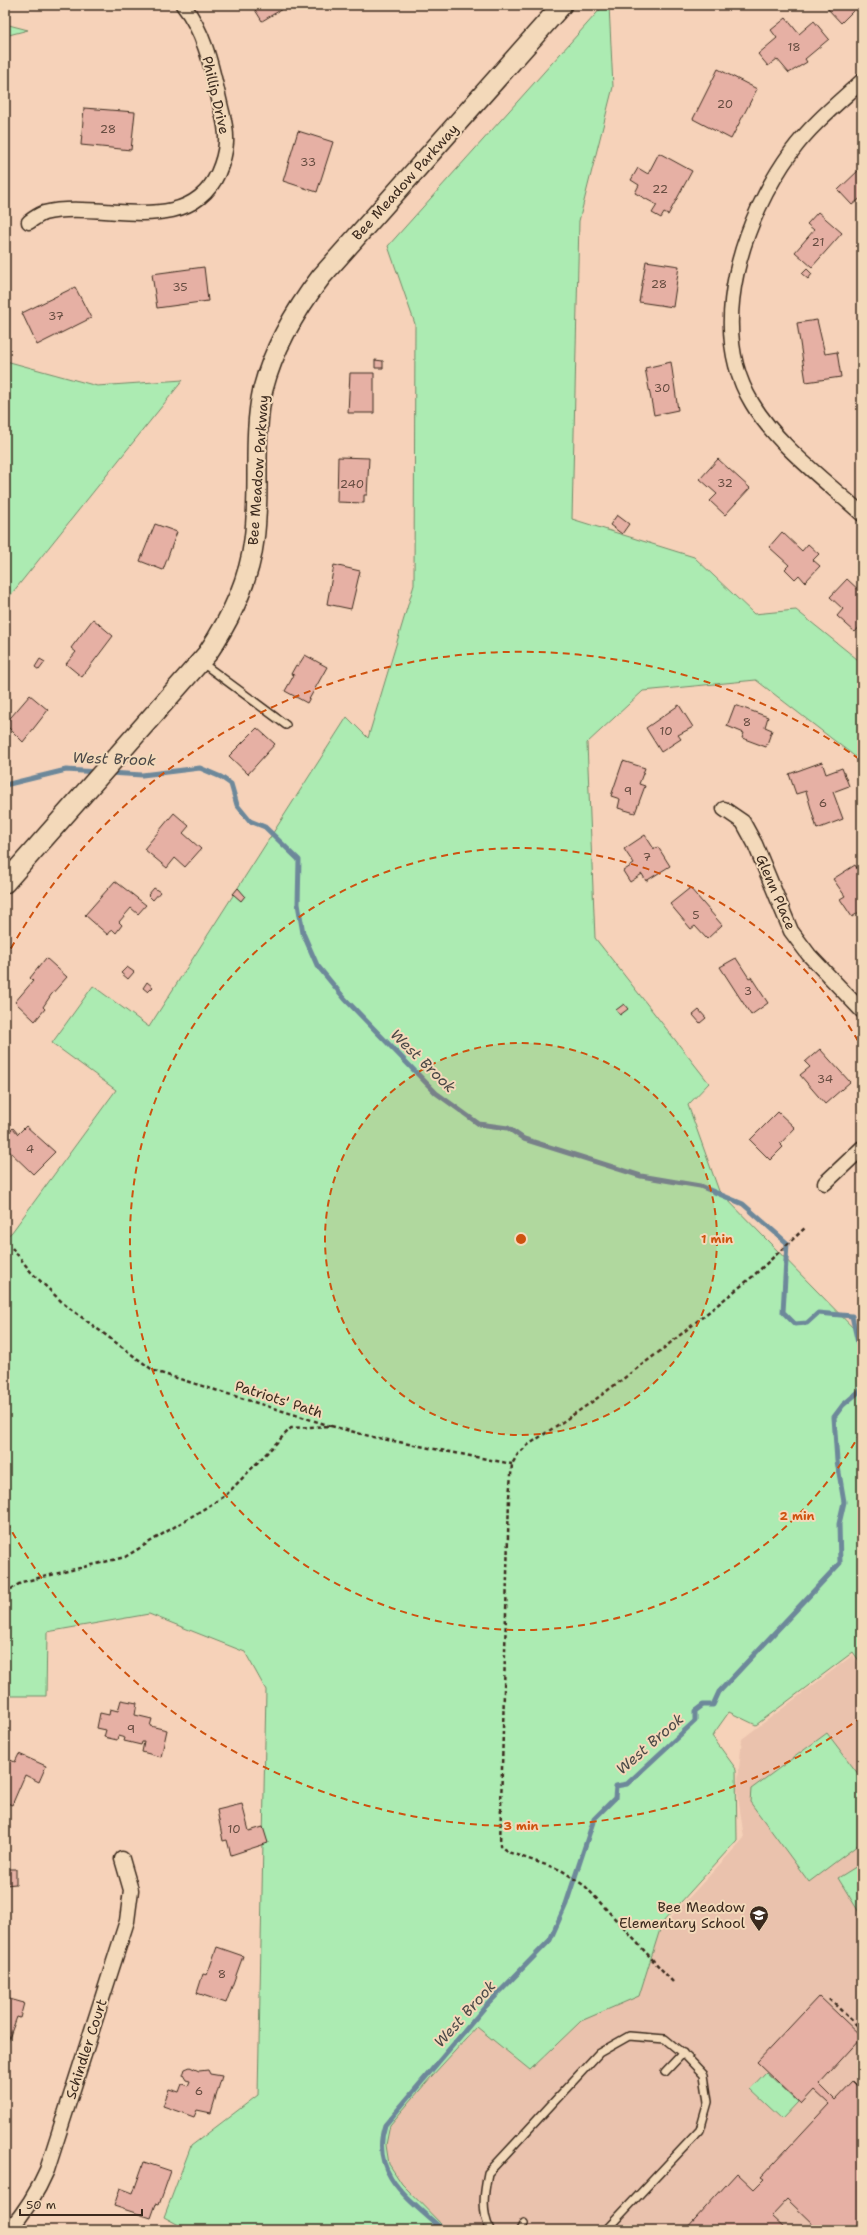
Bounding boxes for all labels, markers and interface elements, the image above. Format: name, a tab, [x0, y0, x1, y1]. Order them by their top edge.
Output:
house number: 18	[787, 39, 801, 55]
street label: Phillip Drive	[198, 54, 234, 136]
house number: 20	[717, 96, 733, 112]
street label: Bee Meadow Parkway	[348, 120, 462, 244]
house number: 28	[100, 121, 116, 137]
house number: 33	[300, 154, 316, 170]
house number: 22	[652, 181, 668, 197]
house number: 21	[812, 234, 824, 250]
house number: 28	[651, 276, 667, 292]
house number: 35	[172, 279, 188, 295]
house number: 37	[48, 308, 64, 324]
house number: 30	[654, 380, 670, 396]
street label: Bee Meadow Parkway	[244, 394, 272, 546]
house number: 32	[717, 475, 733, 491]
house number: 240	[340, 476, 364, 492]
house number: 8	[743, 714, 751, 730]
house number: 10	[659, 723, 673, 739]
water label: West Brook	[72, 748, 156, 770]
house number: 9	[624, 783, 632, 799]
house number: 6	[819, 795, 827, 811]
house number: 7	[643, 849, 651, 865]
street label: Glenn Place	[752, 852, 800, 932]
house number: 5	[692, 907, 700, 923]
house number: 3	[744, 983, 752, 999]
water label: West Brook	[386, 1025, 460, 1097]
house number: 34	[817, 1071, 833, 1087]
house number: 4	[26, 1141, 34, 1157]
text: 1 min	[701, 1231, 733, 1247]
centre of rings	[514, 1232, 528, 1246]
street label: Patriots' Path	[233, 1376, 325, 1422]
text: 2 min	[780, 1508, 815, 1524]
water label: West Brook	[612, 1709, 688, 1779]
house number: 9	[127, 1721, 135, 1737]
text: 3 min	[504, 1818, 539, 1834]
house number: 10	[227, 1821, 241, 1837]
place label: Bee Meadow Elementary School	[619, 1898, 746, 1932]
school or university icon: Bee Meadow Elementary School	[748, 1904, 770, 1932]
house number: 8	[218, 1966, 226, 1982]
water label: West Brook	[430, 1976, 501, 2052]
street label: Schindler Court	[61, 1997, 111, 2101]
house number: 6	[195, 2083, 203, 2099]
scale bar	[20, 2191, 142, 2217]
text: 50 m	[26, 2197, 56, 2213]

